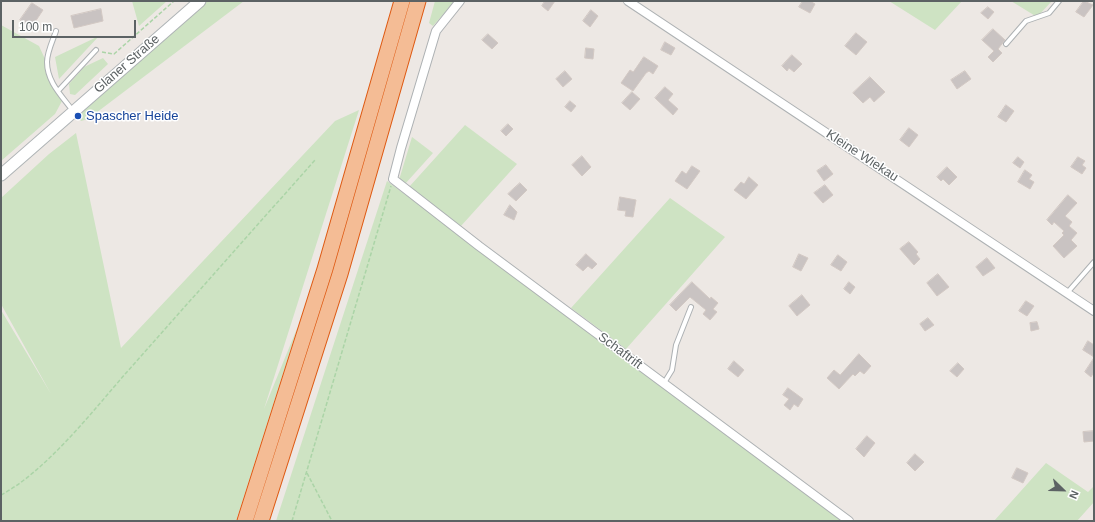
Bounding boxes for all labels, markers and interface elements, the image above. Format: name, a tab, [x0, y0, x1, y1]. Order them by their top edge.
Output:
scale bar	[14, 12, 138, 38]
text: 100 m	[19, 20, 52, 34]
street label: Glaner Straße	[91, 31, 163, 97]
place label: Spascher Heide	[86, 108, 178, 124]
marker: Spascher Heide	[73, 111, 83, 121]
street label: Kleine Wiekau	[823, 127, 901, 185]
street label: Schaftrift	[595, 329, 645, 373]
north arrow	[1043, 470, 1083, 510]
text: N	[1067, 489, 1081, 501]

